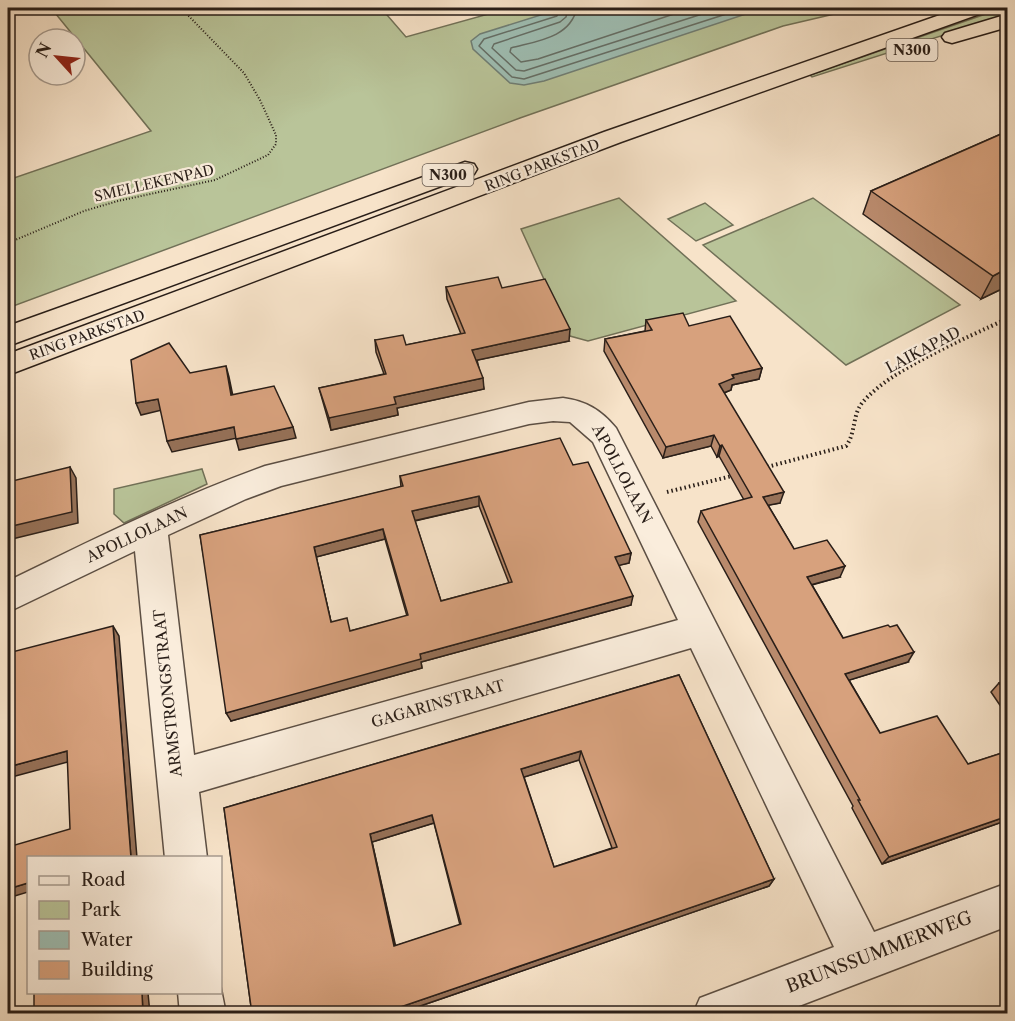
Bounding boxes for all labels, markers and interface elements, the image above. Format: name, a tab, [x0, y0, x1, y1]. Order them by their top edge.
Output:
north arrow	[27, 27, 87, 87]
text: N	[32, 39, 56, 61]
road number: N300	[886, 39, 938, 61]
street label: RING PARKSTAD	[482, 135, 602, 195]
street label: SMELLEKENPAD	[92, 160, 216, 206]
road number: N300	[422, 164, 474, 186]
street label: RING PARKSTAD	[27, 306, 147, 364]
street label: LAIKAPAD	[882, 322, 963, 377]
street label: APOLLOLAAN	[588, 420, 657, 527]
street label: APOLLOLAAN	[82, 503, 191, 567]
street label: ARMSTRONGSTRAAT	[149, 608, 186, 779]
street label: GAGARINSTRAAT	[369, 675, 508, 732]
legend	[27, 856, 222, 994]
text: Road	[81, 869, 126, 891]
text: Park	[81, 899, 122, 921]
street label: BRUNSSUMMERWEG	[783, 906, 976, 998]
text: Water	[80, 929, 133, 951]
text: Building	[81, 959, 153, 981]

